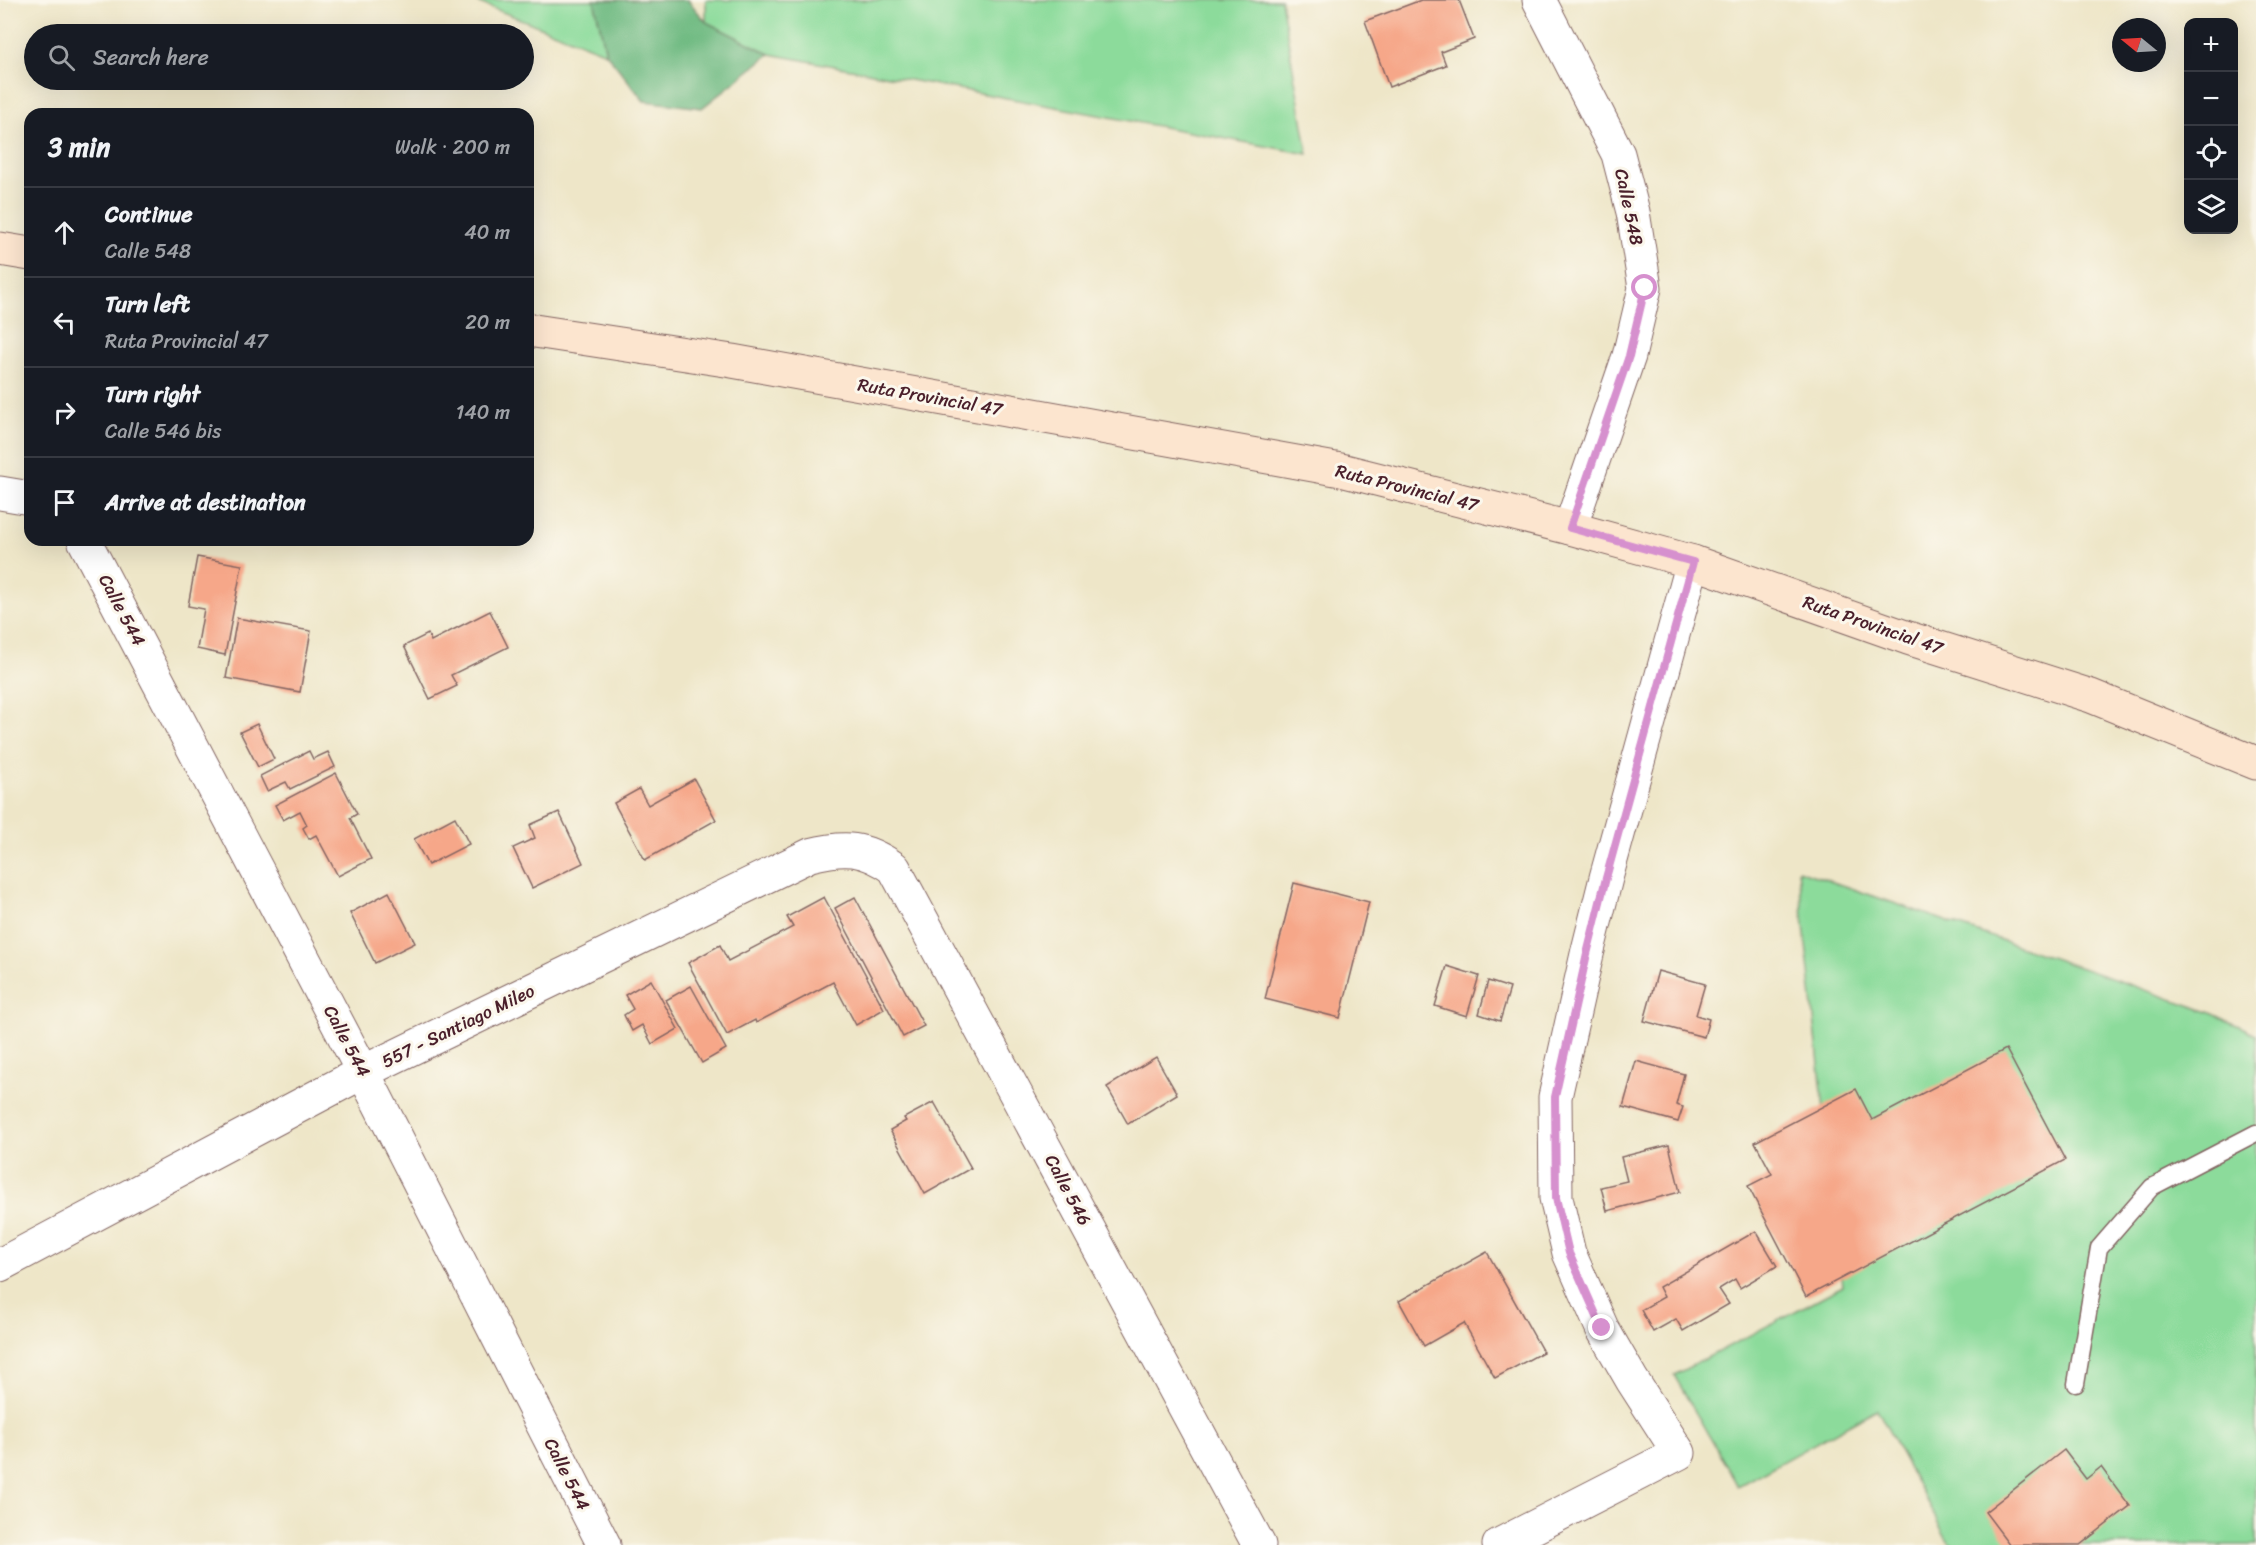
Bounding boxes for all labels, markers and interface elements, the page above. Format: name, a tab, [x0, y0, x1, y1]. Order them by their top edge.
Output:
north arrow	[2112, 18, 2166, 72]
map controls	[2184, 18, 2238, 234]
button: +	[2184, 18, 2238, 72]
search box	[24, 24, 534, 90]
text: Search here	[93, 38, 209, 77]
icon: search	[45, 41, 78, 74]
button: −	[2184, 72, 2238, 126]
text: 3 min	[48, 124, 110, 170]
button: locate	[2184, 126, 2238, 180]
text: Walk · 200 m	[395, 130, 510, 165]
street label: Calle 548	[1605, 166, 1653, 248]
button: layers	[2184, 180, 2238, 234]
text: Continue	[105, 195, 193, 234]
text: 40 m	[464, 215, 510, 250]
icon: ahead	[48, 216, 81, 249]
text: Calle 548	[105, 234, 191, 269]
route start	[1631, 274, 1657, 300]
text: Turn left	[105, 285, 190, 324]
text: 20 m	[465, 305, 510, 340]
icon: left	[48, 306, 81, 339]
text: Ruta Provincial 47	[105, 324, 268, 359]
street label: Ruta Provincial 47	[855, 369, 1007, 426]
text: Turn right	[105, 375, 200, 414]
text: 140 m	[456, 395, 510, 430]
icon: right	[48, 396, 81, 429]
text: Calle 546 bis	[105, 414, 221, 449]
street label: Ruta Provincial 47	[1332, 455, 1484, 522]
text: Arrive at destination	[105, 483, 306, 522]
icon: arrive	[48, 486, 81, 519]
street label: Calle 544	[90, 568, 154, 652]
street label: Ruta Provincial 47	[1799, 586, 1949, 665]
street label: 557 - Santiago Mileo	[376, 975, 540, 1077]
street label: Calle 544	[315, 999, 379, 1083]
street label: Calle 546	[1036, 1149, 1100, 1231]
route end	[1588, 1314, 1614, 1340]
street label: Calle 544	[535, 1432, 599, 1516]

